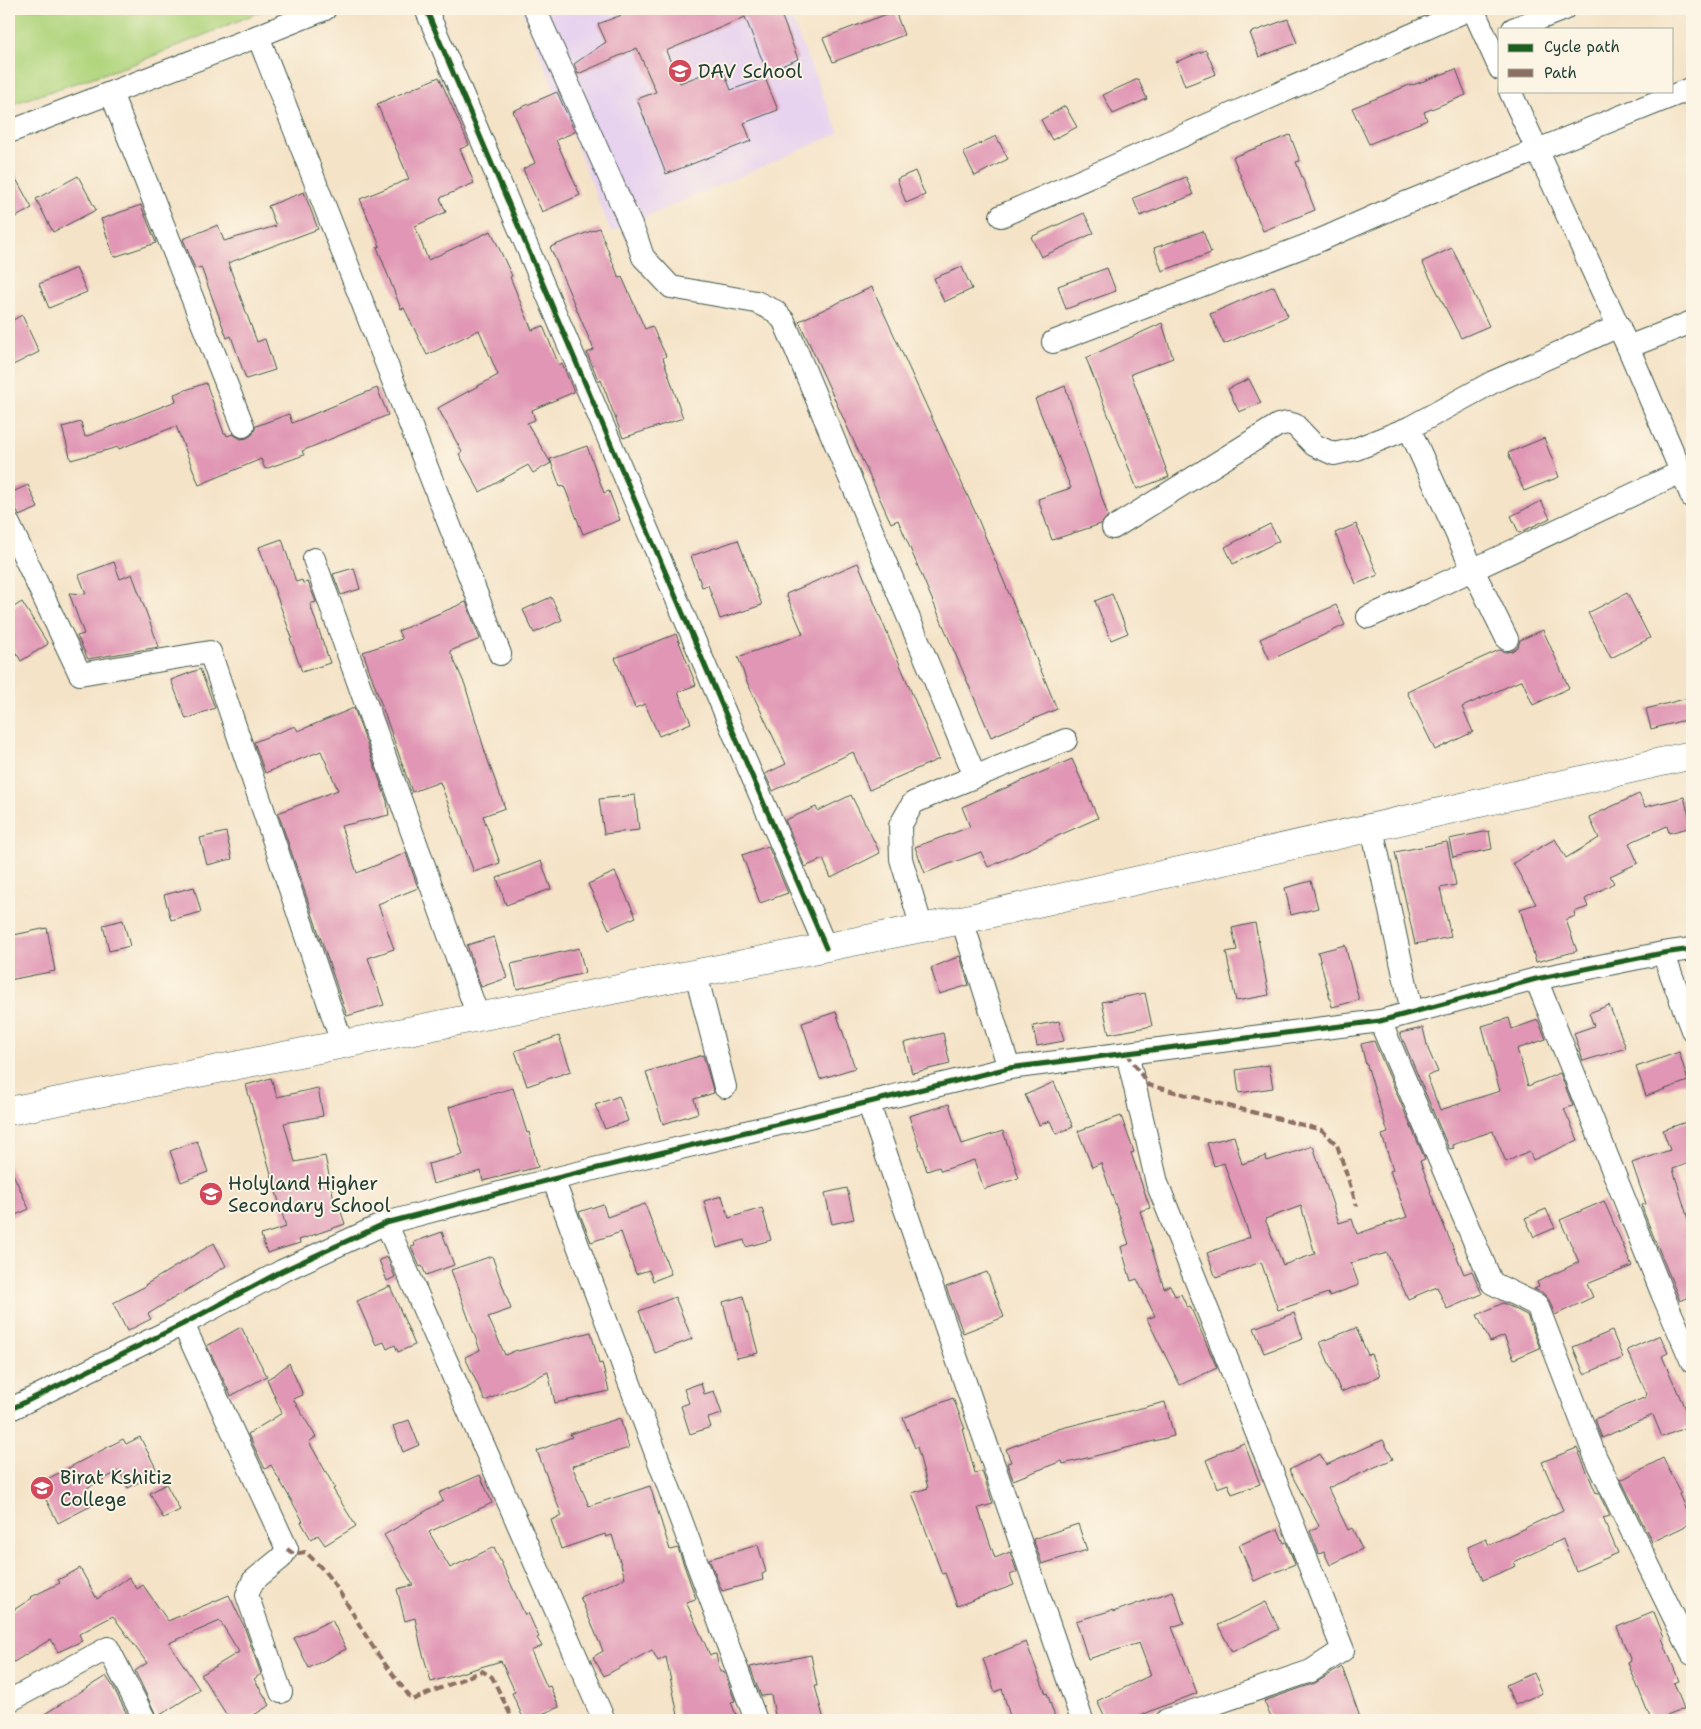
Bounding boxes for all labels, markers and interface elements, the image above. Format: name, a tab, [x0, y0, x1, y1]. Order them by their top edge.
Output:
legend	[1498, 28, 1674, 92]
text: Cycle path	[1544, 37, 1620, 57]
school or university icon: DAV School	[667, 58, 693, 84]
place label: DAV School	[698, 59, 803, 84]
text: Path	[1544, 63, 1577, 83]
place label: Holyland Higher Secondary School	[228, 1171, 391, 1218]
school or university icon: Holyland Higher Secondary School	[198, 1181, 224, 1207]
place label: Birat Kshitiz College	[60, 1465, 173, 1512]
school or university icon: Birat Kshitiz College	[29, 1475, 55, 1501]

